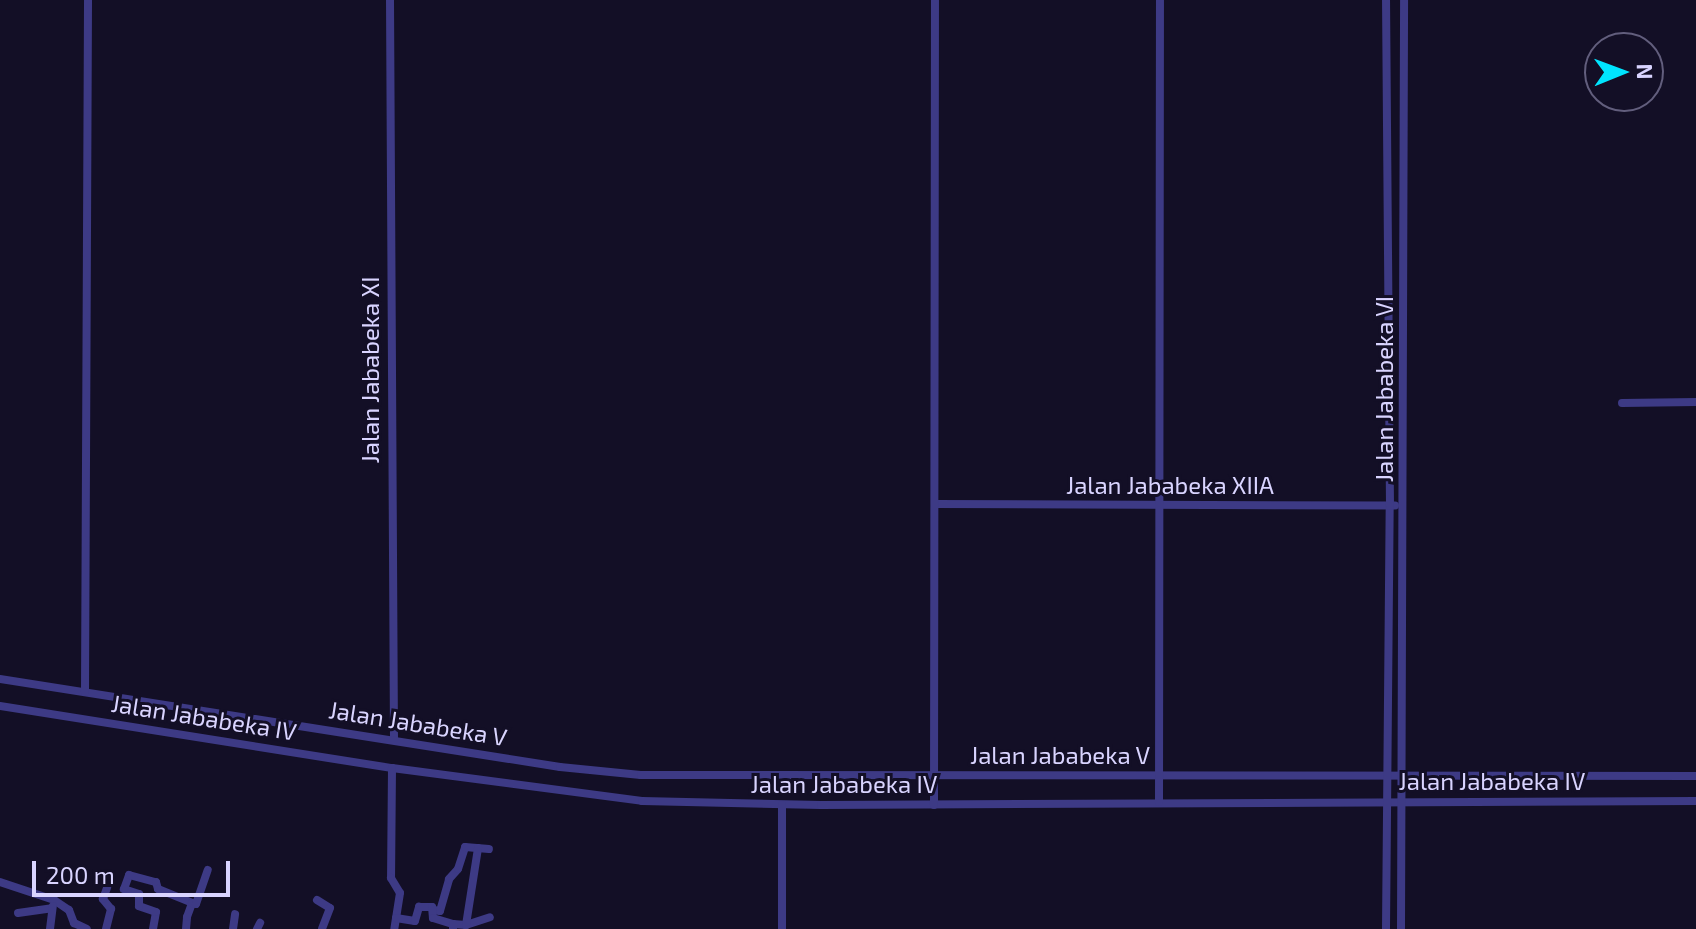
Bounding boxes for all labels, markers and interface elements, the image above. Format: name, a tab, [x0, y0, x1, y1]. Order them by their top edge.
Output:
north arrow	[1584, 32, 1664, 112]
text: N	[1633, 63, 1659, 80]
street label: Jalan Jababeka XI	[356, 276, 384, 464]
street label: Jalan Jababeka VI	[1370, 295, 1398, 483]
street label: Jalan Jababeka XIIA	[1066, 471, 1274, 499]
street label: Jalan Jababeka IV	[109, 688, 299, 746]
street label: Jalan Jababeka V	[326, 695, 510, 751]
street label: Jalan Jababeka V	[969, 741, 1151, 769]
street label: Jalan Jababeka IV	[1398, 767, 1586, 795]
street label: Jalan Jababeka IV	[750, 770, 938, 798]
scale bar	[36, 845, 234, 895]
text: 200 m	[46, 860, 115, 889]

